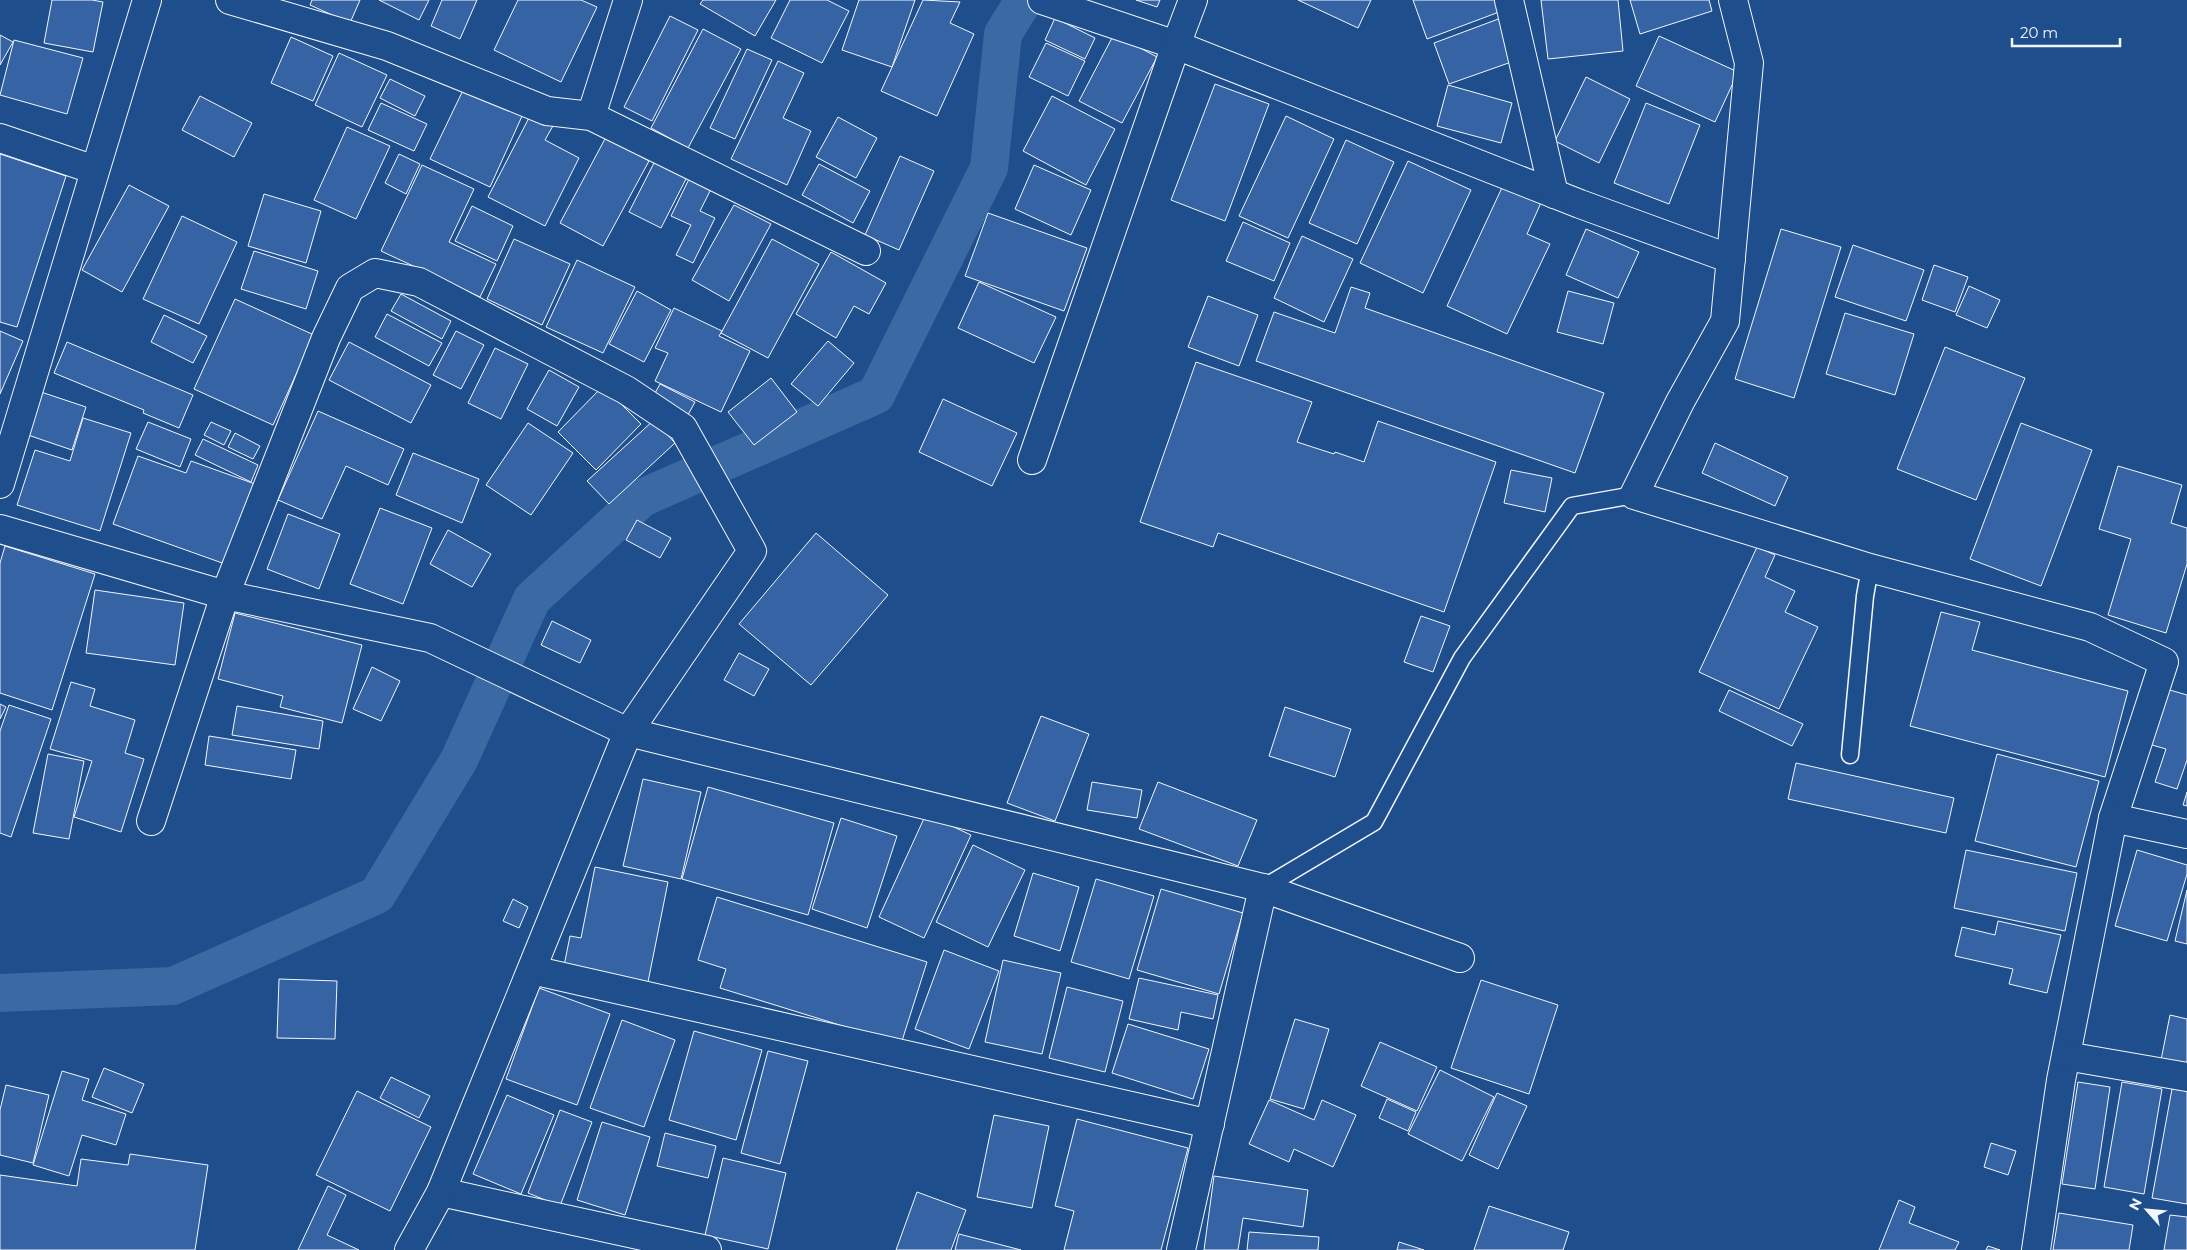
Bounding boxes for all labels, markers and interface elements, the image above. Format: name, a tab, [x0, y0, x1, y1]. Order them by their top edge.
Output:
scale bar	[2012, 15, 2120, 47]
text: 20 m	[2020, 23, 2058, 42]
north arrow	[2122, 1185, 2172, 1235]
text: N	[2125, 1195, 2146, 1213]

